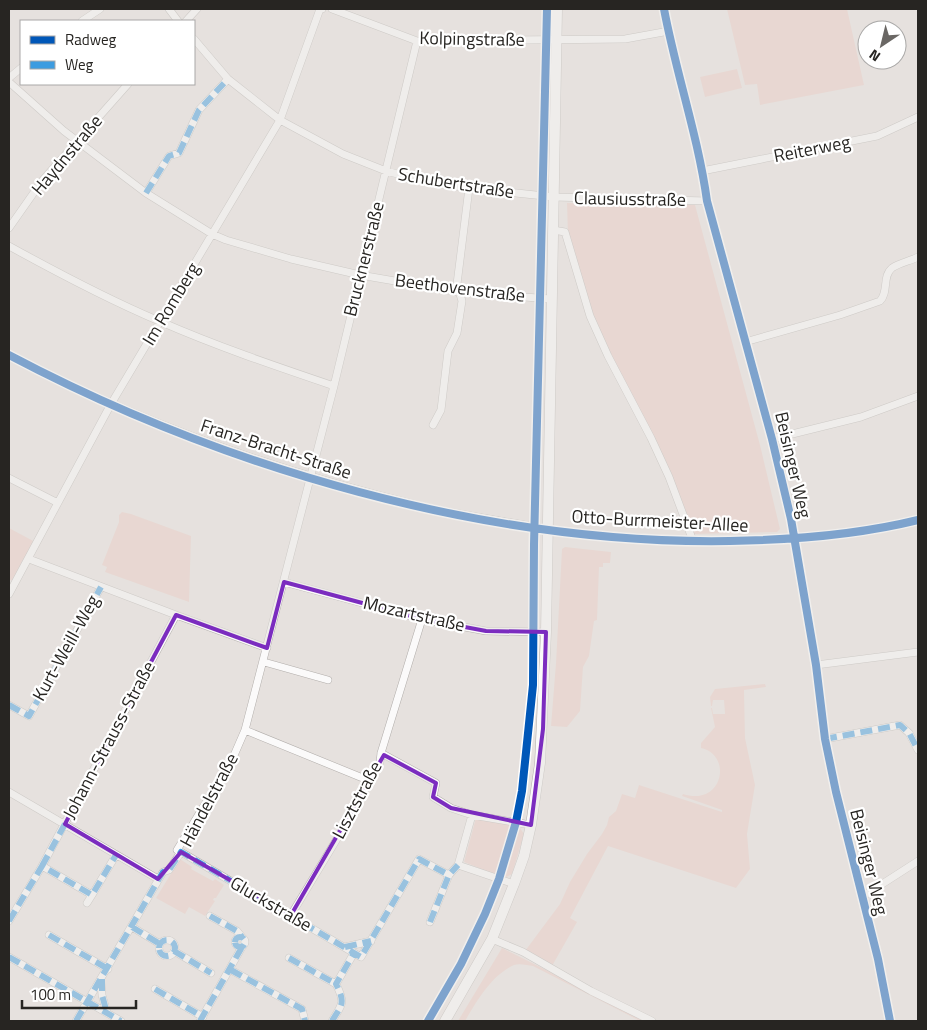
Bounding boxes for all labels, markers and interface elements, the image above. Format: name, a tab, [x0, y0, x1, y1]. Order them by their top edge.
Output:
legend	[20, 20, 195, 85]
north arrow	[857, 20, 907, 70]
street label: Kolpingstraße	[419, 24, 525, 53]
text: Radweg	[65, 28, 117, 51]
text: N	[864, 45, 884, 67]
text: Weg	[65, 53, 94, 76]
street label: Haydnstraße	[25, 108, 109, 201]
street label: Reiterweg	[771, 128, 853, 169]
street label: Schubertstraße	[396, 160, 516, 205]
street label: Clausiusstraße	[574, 184, 686, 213]
street label: Brucknerstraße	[336, 199, 391, 319]
street label: Im Romberg	[135, 257, 206, 350]
street label: Beethovenstraße	[393, 266, 527, 309]
street label: Beisinger Weg	[768, 409, 819, 521]
street label: Franz-Bracht-Straße	[197, 411, 355, 486]
street label: Otto-Burrmeister-Allee	[571, 502, 749, 539]
street label: Mozartstraße	[361, 589, 468, 638]
street label: Kurt-Weill-Weg	[25, 590, 106, 706]
street label: Johann-Strauss-Straße	[55, 656, 162, 823]
street label: Händelstraße	[172, 748, 245, 852]
street label: Lisztstraße	[325, 756, 388, 844]
street label: Beisinger Weg	[843, 806, 896, 918]
street label: Gluckstraße	[225, 869, 317, 938]
scale bar	[22, 978, 136, 1010]
text: 100 m	[30, 983, 71, 1006]

